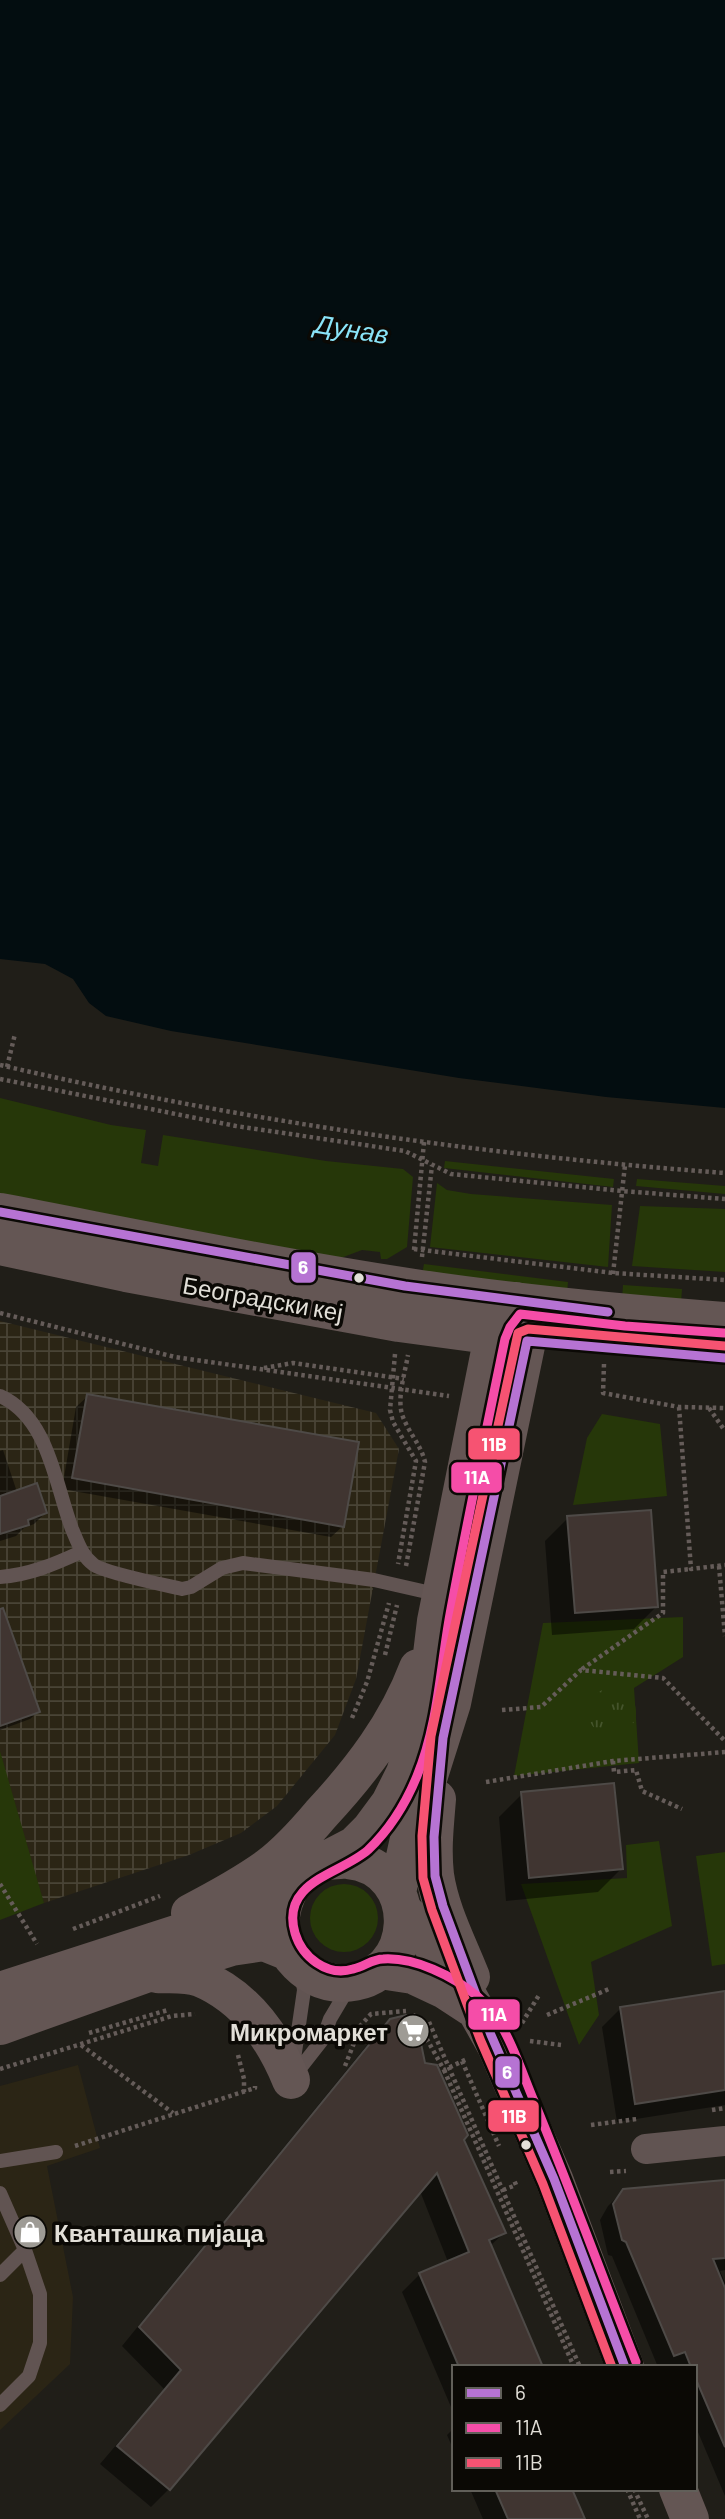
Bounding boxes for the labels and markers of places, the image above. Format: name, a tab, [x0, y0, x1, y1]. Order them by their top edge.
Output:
unlabelled marker	[352, 1271, 366, 1285]
supermarket icon: Микромаркет	[394, 2012, 432, 2050]
place label: Микромаркет	[230, 2017, 388, 2046]
unlabelled marker	[519, 2138, 533, 2152]
shop icon: Кванташка пијаца	[11, 2213, 49, 2251]
place label: Кванташка пијаца	[54, 2218, 265, 2247]

